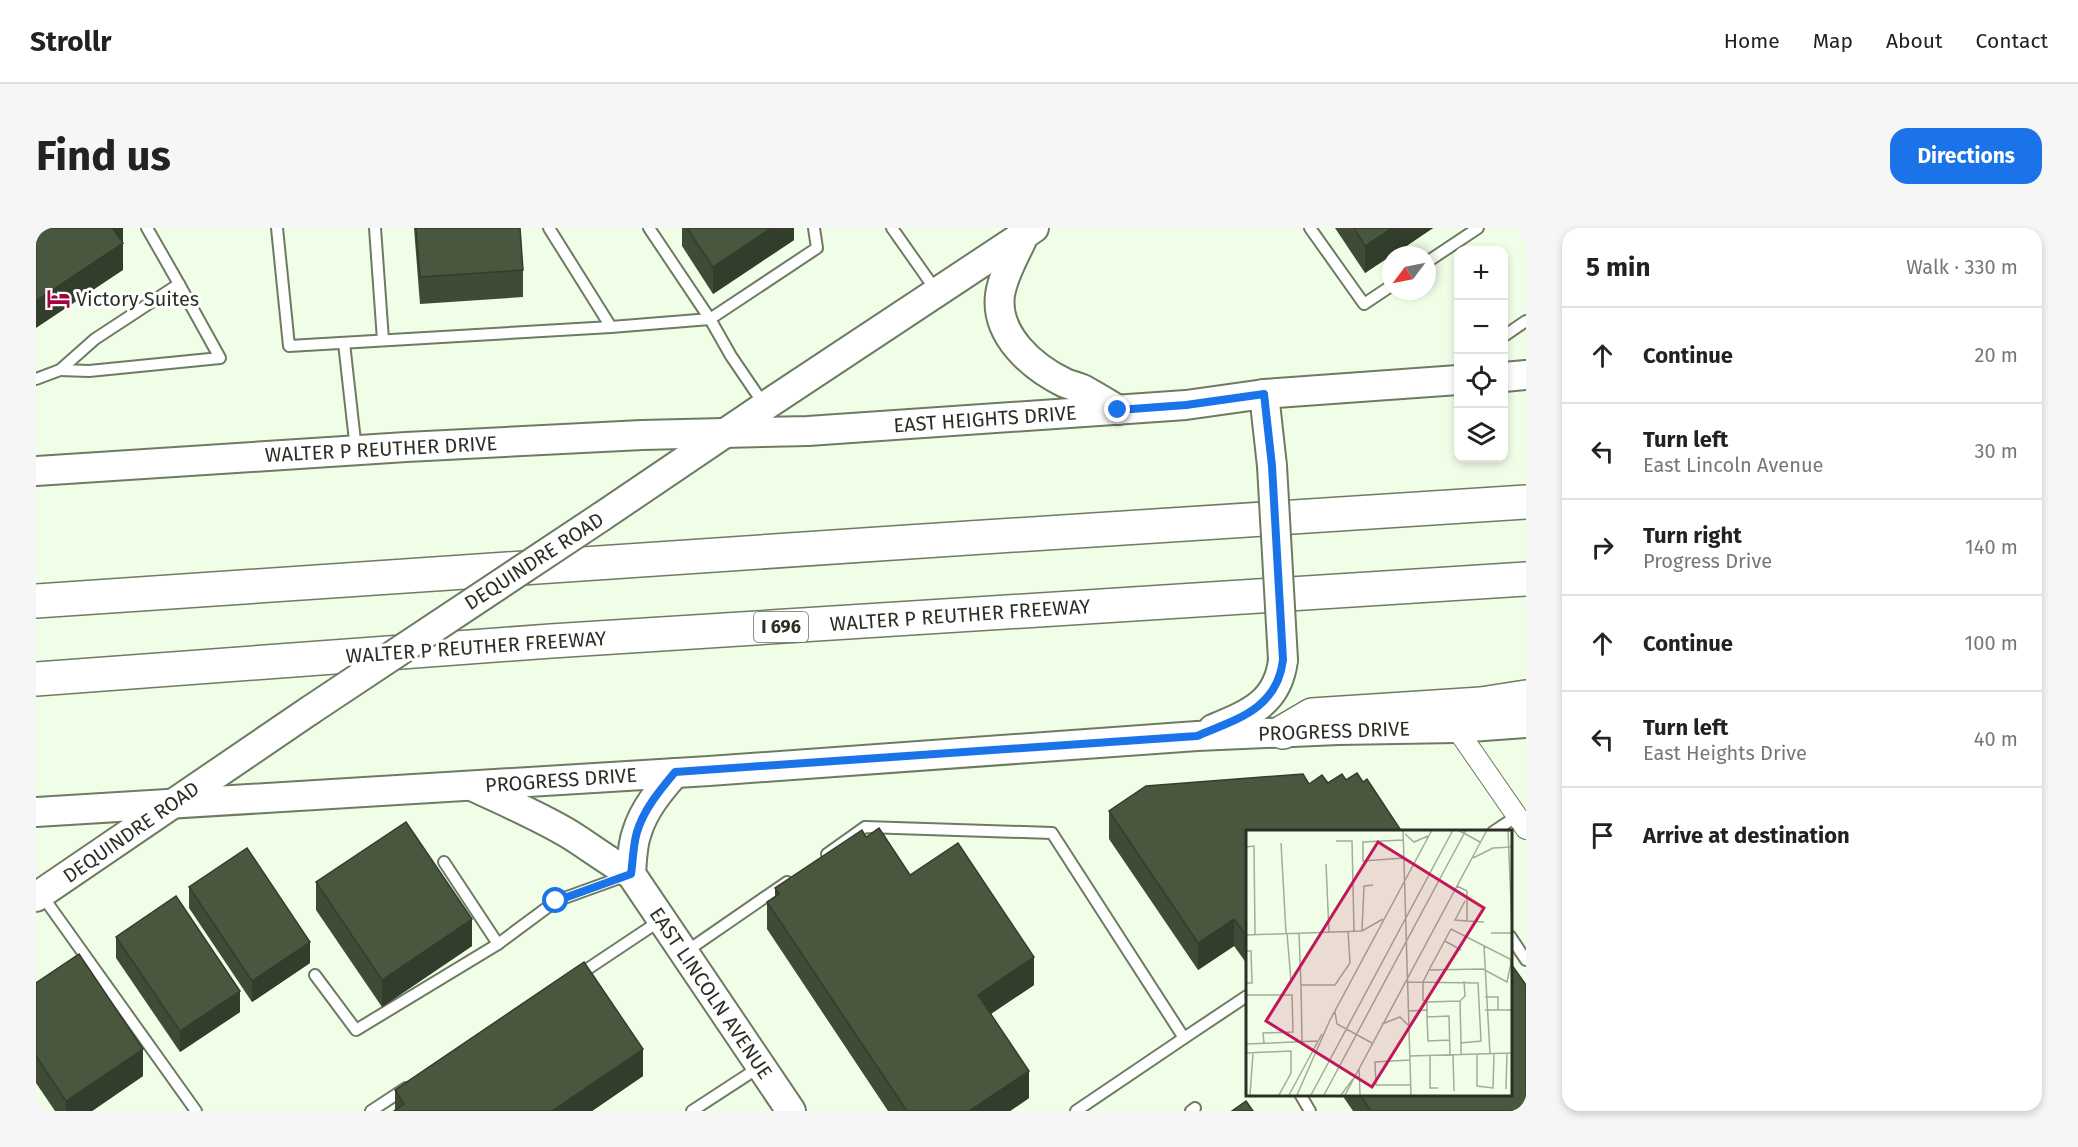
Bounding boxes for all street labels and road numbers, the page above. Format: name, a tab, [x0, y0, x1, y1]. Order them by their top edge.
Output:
street label: EAST HEIGHTS DRIVE	[893, 401, 1077, 437]
street label: WALTER P REUTHER DRIVE	[264, 431, 498, 467]
street label: DEQUINDRE ROAD	[460, 507, 608, 615]
street label: WALTER P REUTHER FREEWAY	[829, 594, 1091, 636]
road number: I 696	[754, 612, 808, 642]
street label: WALTER P REUTHER FREEWAY	[345, 626, 607, 668]
street label: PROGRESS DRIVE	[1258, 716, 1410, 746]
street label: PROGRESS DRIVE	[484, 763, 638, 797]
street label: DEQUINDRE ROAD	[58, 776, 204, 888]
street label: EAST LINCOLN AVENUE	[645, 903, 777, 1083]

